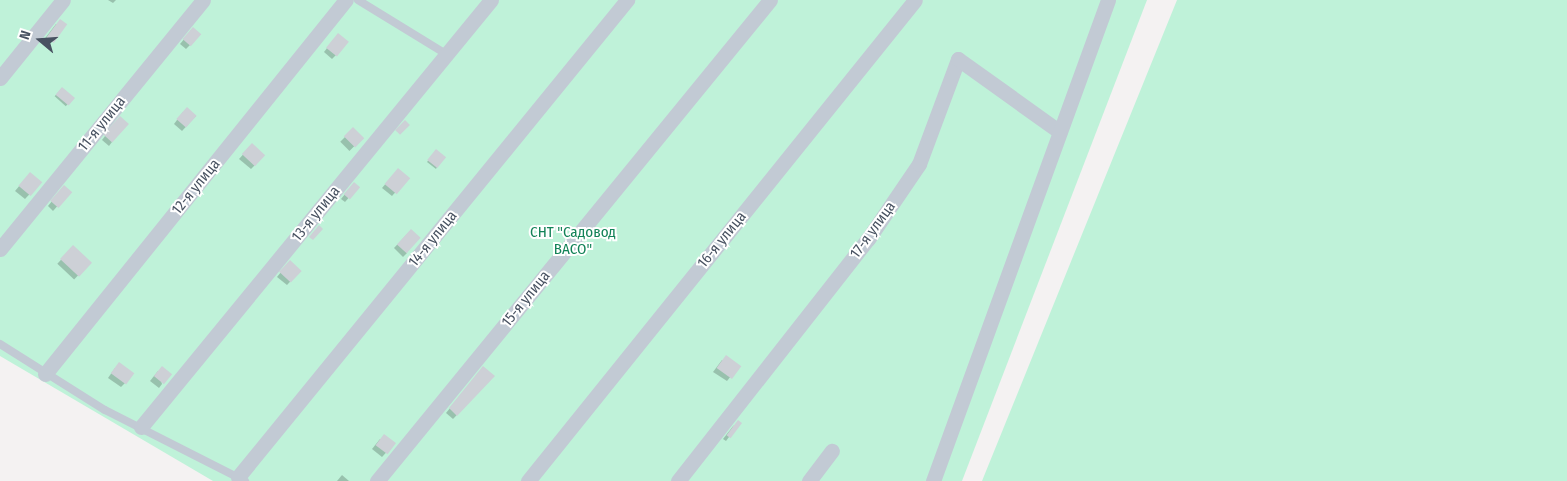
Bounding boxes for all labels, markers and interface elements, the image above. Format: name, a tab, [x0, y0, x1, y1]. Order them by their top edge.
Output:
north arrow	[15, 15, 65, 65]
text: N	[16, 29, 35, 42]
street label: 11-я улица	[74, 93, 130, 155]
street label: 12-я улица	[168, 156, 224, 218]
street label: 13-я улица	[288, 182, 344, 246]
street label: 17-я улица	[846, 198, 900, 262]
street label: 14-я улица	[405, 207, 461, 271]
street label: 16-я улица	[694, 208, 750, 272]
park label: СНТ "Садовод ВАСО"	[530, 223, 616, 258]
street label: 15-я улица	[498, 267, 554, 331]

